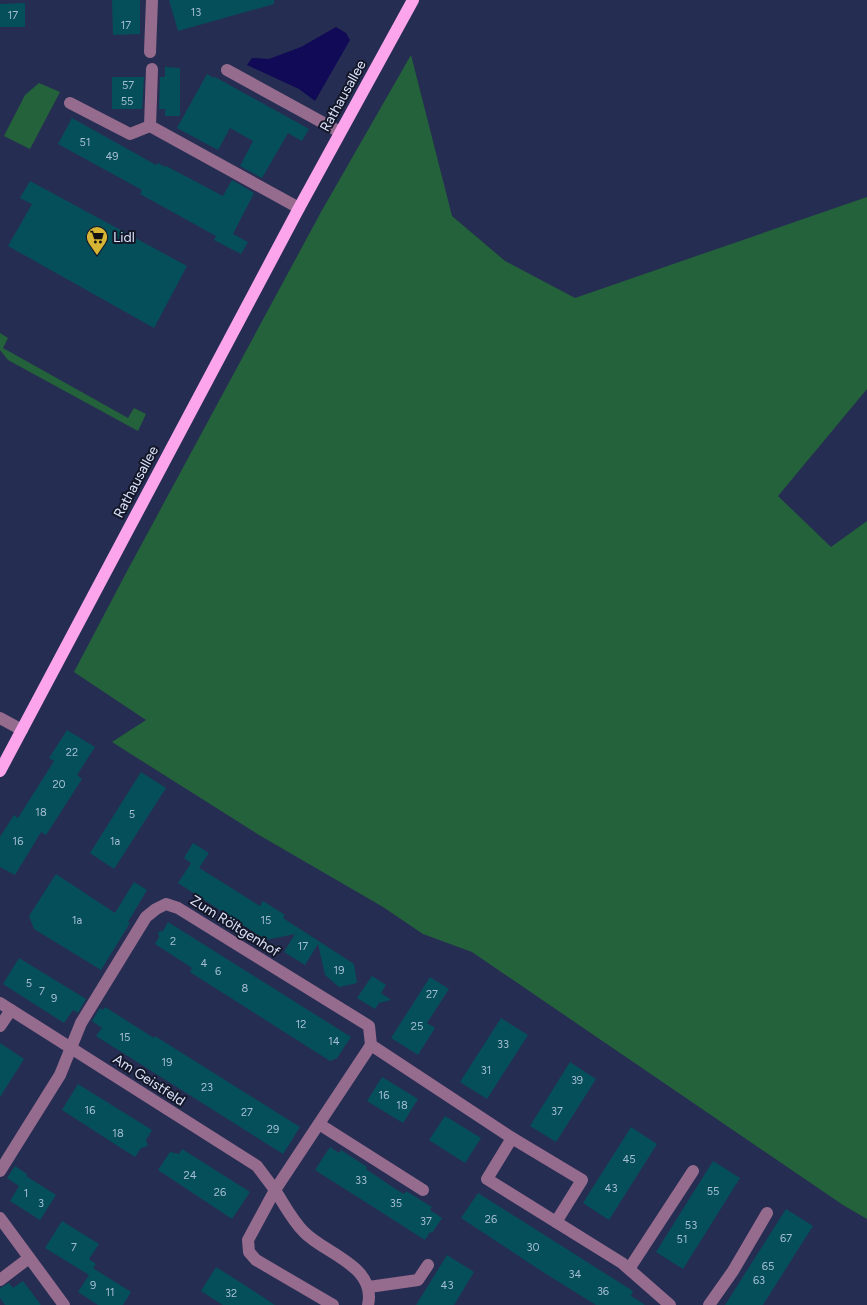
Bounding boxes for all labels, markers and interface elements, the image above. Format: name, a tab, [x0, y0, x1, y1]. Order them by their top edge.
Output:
house number: 13	[191, 6, 201, 19]
house number: 17	[8, 9, 18, 22]
house number: 17	[121, 19, 131, 32]
street label: Rathausallee	[316, 57, 370, 135]
house number: 57	[122, 79, 134, 92]
house number: 55	[121, 95, 133, 108]
house number: 51	[80, 136, 90, 149]
house number: 49	[105, 150, 119, 163]
supermarket icon: Lidl	[85, 225, 109, 256]
place label: Lidl	[113, 229, 135, 246]
street label: Rathausallee	[110, 443, 162, 521]
house number: 22	[66, 746, 78, 759]
house number: 20	[52, 778, 66, 791]
house number: 18	[35, 806, 47, 819]
house number: 5	[129, 808, 135, 821]
house number: 16	[13, 835, 23, 848]
house number: 1a	[110, 835, 120, 848]
street label: Zum Röltgenhof	[187, 892, 284, 961]
house number: 1a	[72, 914, 82, 927]
house number: 15	[261, 914, 271, 927]
house number: 2	[170, 935, 176, 948]
house number: 17	[298, 940, 308, 953]
house number: 4	[201, 957, 208, 970]
house number: 19	[334, 964, 344, 977]
house number: 6	[215, 965, 221, 978]
house number: 5	[26, 977, 32, 990]
house number: 8	[242, 982, 249, 995]
house number: 7	[39, 985, 45, 998]
house number: 27	[426, 988, 438, 1001]
house number: 9	[51, 992, 57, 1005]
house number: 12	[296, 1018, 306, 1031]
house number: 25	[411, 1020, 423, 1033]
house number: 15	[120, 1031, 130, 1044]
house number: 14	[328, 1035, 340, 1048]
house number: 33	[497, 1038, 509, 1051]
street label: Am Geistfeld	[110, 1050, 188, 1110]
house number: 19	[162, 1056, 172, 1069]
house number: 31	[481, 1064, 491, 1077]
house number: 39	[571, 1074, 583, 1087]
house number: 23	[201, 1081, 213, 1094]
house number: 16	[379, 1089, 389, 1102]
house number: 18	[396, 1099, 408, 1112]
house number: 16	[85, 1104, 95, 1117]
house number: 37	[551, 1105, 563, 1118]
house number: 27	[241, 1106, 253, 1119]
house number: 29	[267, 1123, 279, 1136]
house number: 18	[112, 1127, 124, 1140]
house number: 45	[622, 1153, 636, 1166]
house number: 24	[184, 1169, 197, 1182]
house number: 33	[355, 1174, 367, 1187]
house number: 43	[605, 1182, 617, 1195]
house number: 55	[707, 1185, 719, 1198]
house number: 26	[214, 1186, 226, 1199]
house number: 1	[24, 1187, 28, 1200]
house number: 3	[38, 1197, 44, 1210]
house number: 35	[390, 1197, 402, 1210]
house number: 26	[485, 1213, 497, 1226]
house number: 37	[420, 1215, 432, 1228]
house number: 53	[685, 1219, 697, 1232]
house number: 67	[780, 1232, 792, 1245]
house number: 51	[677, 1233, 687, 1246]
house number: 7	[71, 1241, 77, 1254]
house number: 30	[526, 1241, 540, 1254]
house number: 65	[762, 1260, 774, 1273]
house number: 34	[569, 1268, 582, 1281]
house number: 63	[753, 1274, 765, 1287]
house number: 9	[90, 1279, 96, 1292]
house number: 43	[441, 1279, 453, 1292]
house number: 36	[597, 1285, 609, 1298]
house number: 11	[105, 1286, 115, 1299]
house number: 32	[225, 1287, 237, 1300]

